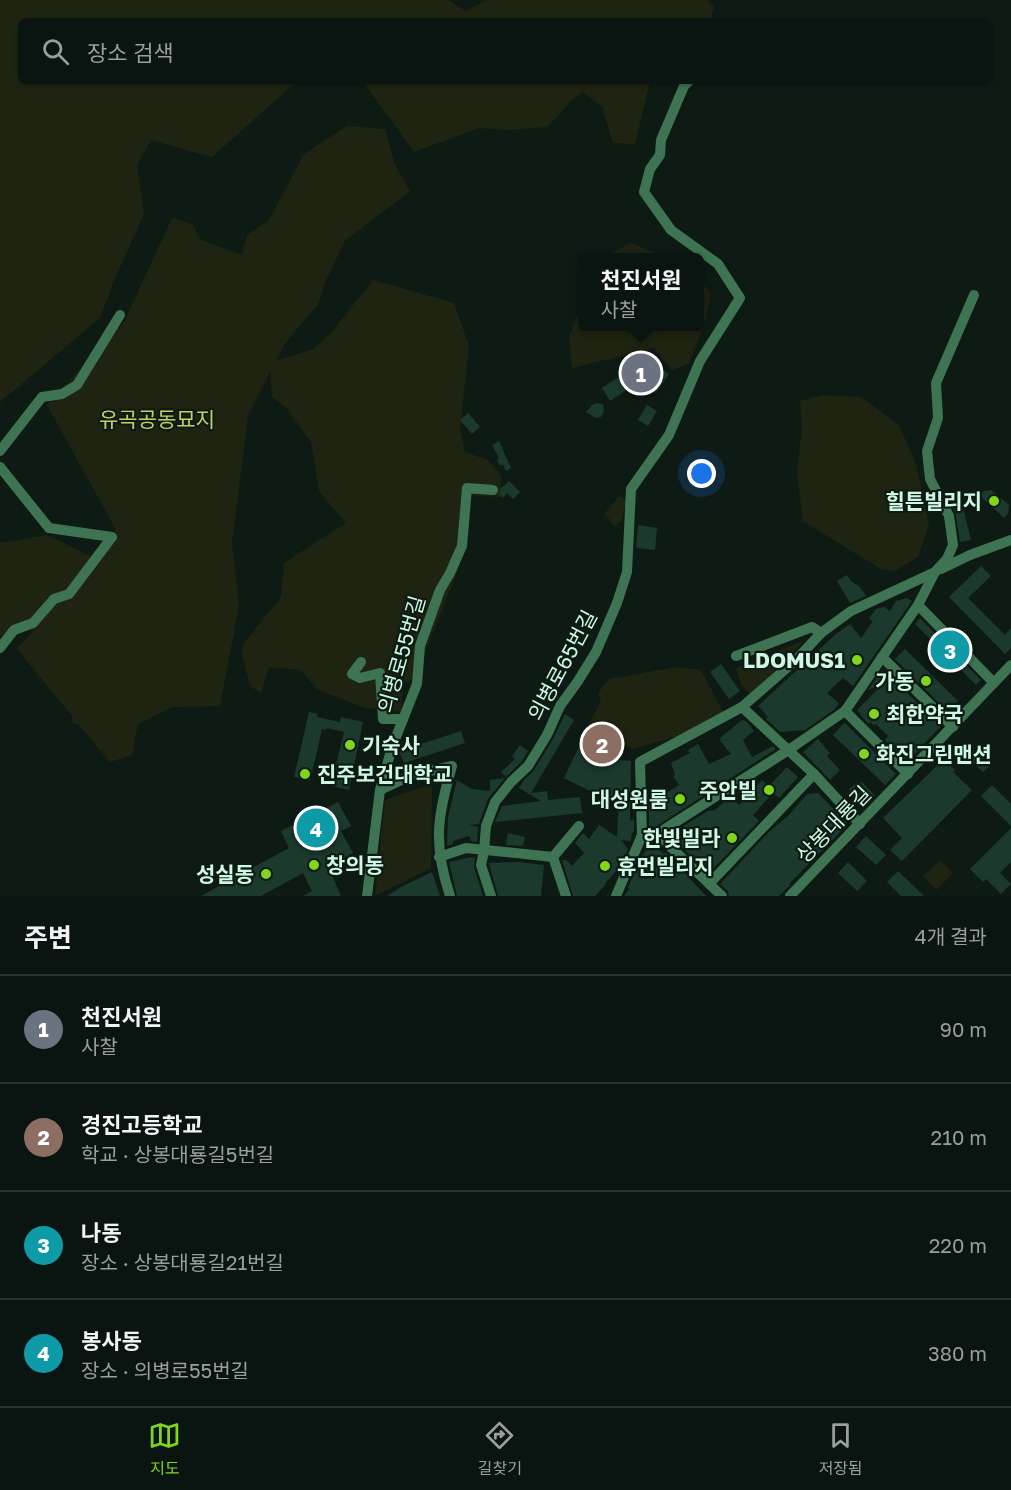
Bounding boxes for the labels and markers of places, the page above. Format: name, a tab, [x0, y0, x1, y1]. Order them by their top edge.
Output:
pin: 1	[622, 350, 660, 395]
place label: 힐튼빌리지	[885, 488, 982, 514]
marker: 힐튼빌리지	[987, 494, 1001, 508]
pin: 3	[930, 628, 970, 672]
place label: LDOMUS1	[743, 647, 845, 673]
marker: LDOMUS1	[850, 653, 864, 667]
place label: 가동	[875, 668, 914, 694]
marker: 가동	[919, 674, 933, 688]
place label: 최한약국	[886, 701, 963, 727]
marker: 최한약국	[867, 707, 881, 721]
pin: 2	[582, 722, 622, 766]
place label: 기숙사	[362, 732, 420, 758]
marker: 기숙사	[343, 738, 357, 752]
place label: 화진그린맨션	[876, 741, 992, 767]
marker: 화진그린맨션	[857, 747, 871, 761]
place label: 진주보건대학교	[317, 761, 452, 787]
marker: 진주보건대학교	[298, 767, 312, 781]
place label: 주안빌	[699, 777, 757, 803]
marker: 주안빌	[762, 783, 776, 797]
place label: 대성원룸	[591, 786, 668, 812]
marker: 대성원룸	[673, 792, 687, 806]
pin: 4	[296, 806, 336, 850]
place label: 한빛빌라	[643, 825, 721, 851]
marker: 한빛빌라	[725, 831, 739, 845]
place label: 창의동	[326, 852, 384, 878]
place label: 휴먼빌리지	[617, 853, 714, 879]
marker: 창의동	[307, 858, 321, 872]
marker: 휴먼빌리지	[598, 859, 612, 873]
place label: 성실동	[196, 861, 254, 887]
marker: 성실동	[259, 867, 273, 881]

